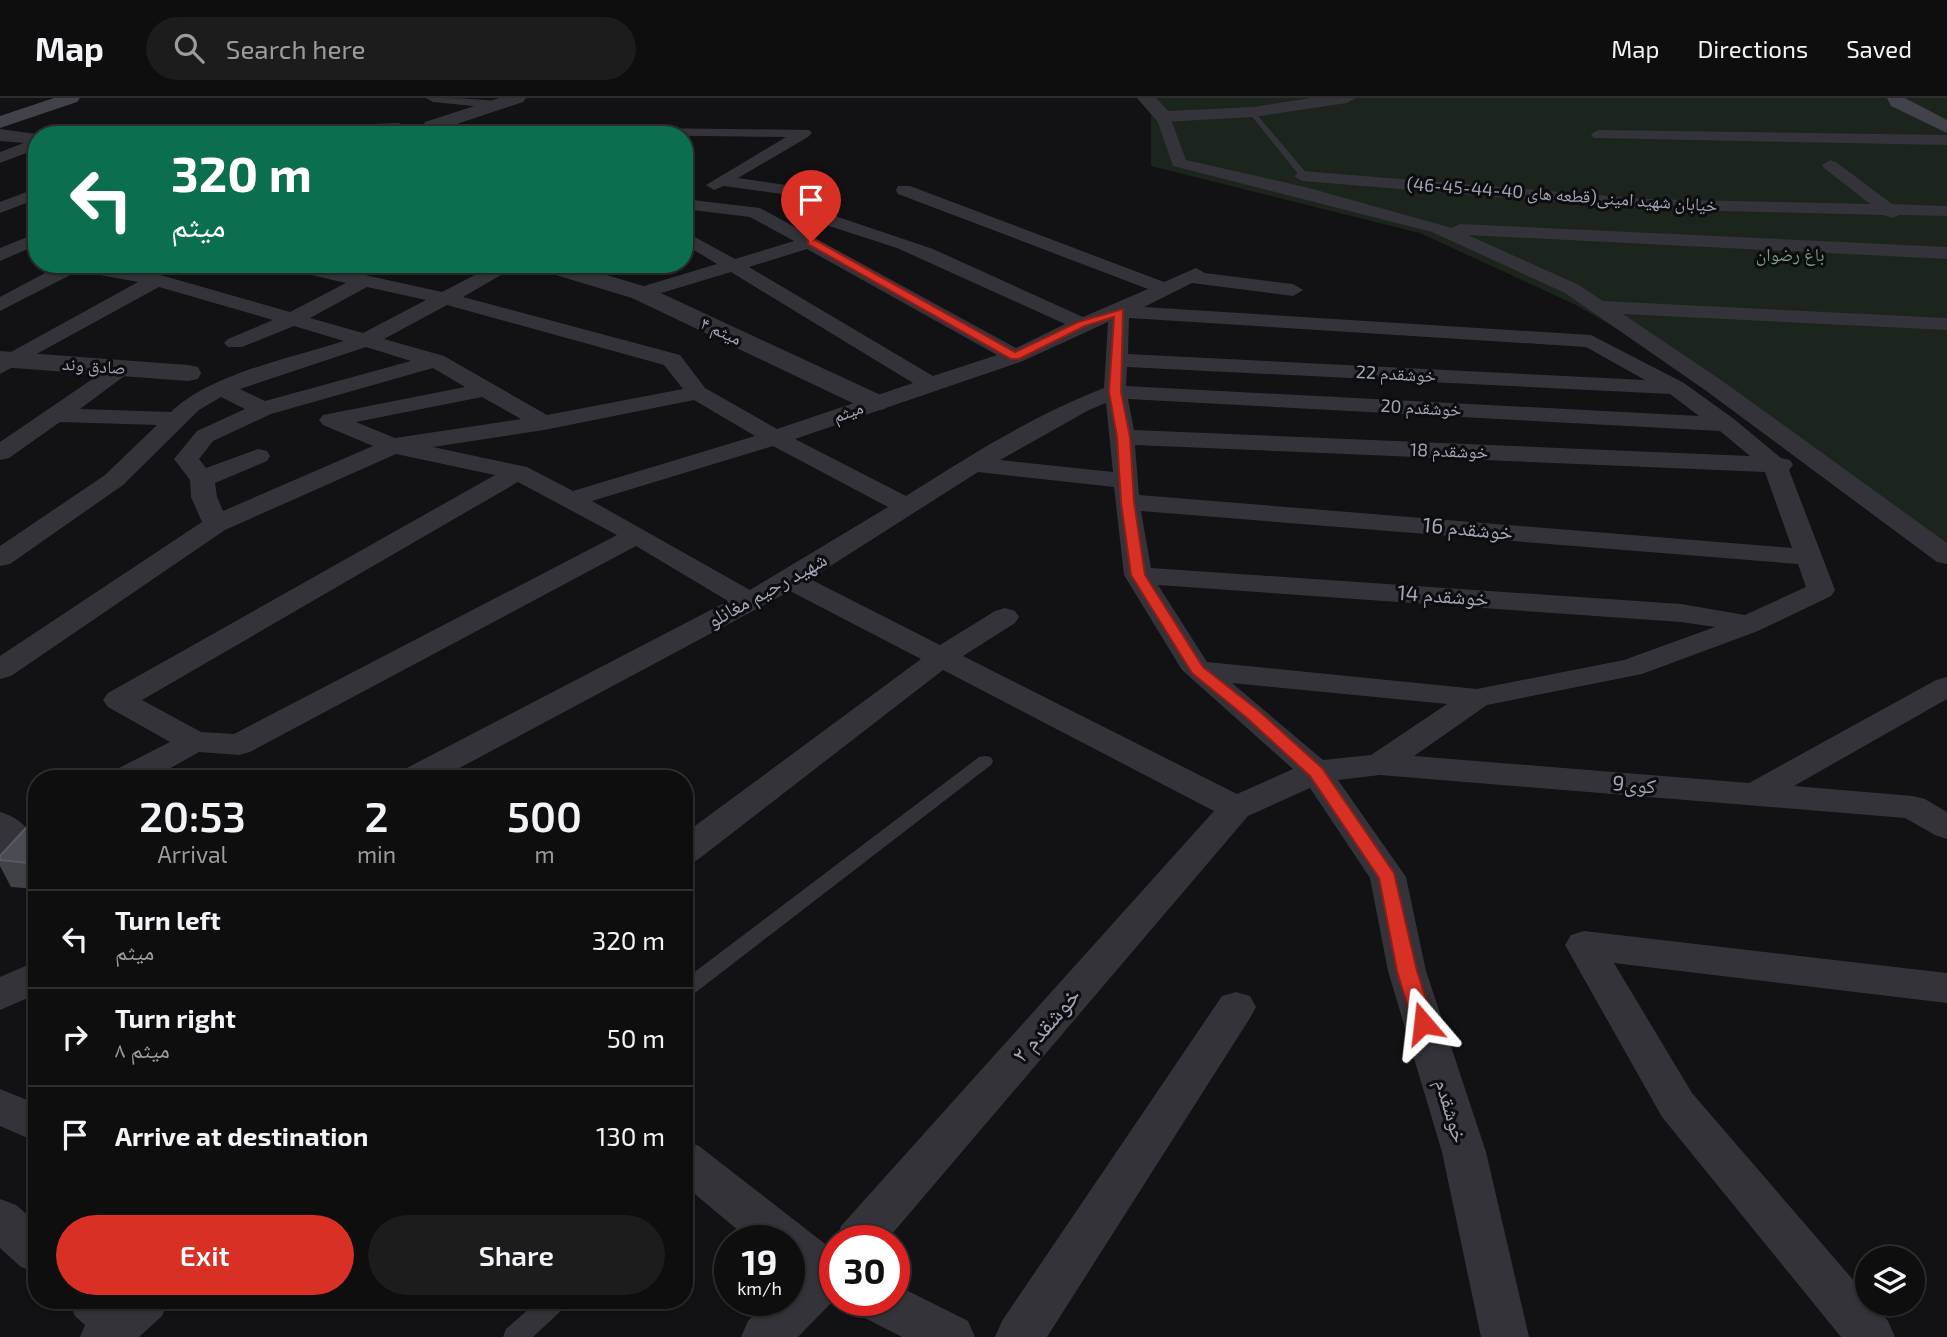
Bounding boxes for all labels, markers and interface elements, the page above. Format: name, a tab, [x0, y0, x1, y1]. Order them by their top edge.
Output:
search box	[146, 17, 636, 80]
text: Map	[35, 28, 104, 68]
icon: search	[170, 29, 208, 67]
text: Search here	[226, 33, 365, 64]
text: Map	[1611, 34, 1659, 63]
text: Directions	[1697, 34, 1808, 63]
text: Saved	[1846, 34, 1912, 63]
text: 320 m	[171, 143, 312, 202]
icon: left	[56, 154, 147, 245]
pin	[781, 170, 841, 242]
street label: خیابان شهید امینی(قطعه های 40-44-45-46)	[1406, 172, 1718, 217]
icon: arrive	[792, 181, 830, 219]
text: میثم	[171, 205, 226, 243]
park label: باغ رضوان	[1756, 243, 1824, 266]
street label: ۴ میثم	[697, 311, 745, 351]
street label: صادق وند	[61, 352, 127, 379]
street label: خوشقدم 22	[1355, 360, 1437, 388]
street label: خوشقدم 20	[1380, 394, 1462, 422]
street label: میثم	[829, 395, 867, 429]
street label: خوشقدم 18	[1410, 438, 1488, 464]
street label: خوشقدم 16	[1422, 511, 1514, 547]
street label: شهید رحیم مغانلو	[702, 545, 832, 635]
street label: خوشقدم 14	[1396, 579, 1490, 613]
street label: کوی9	[1611, 769, 1657, 799]
text: 20:53	[139, 790, 246, 840]
text: 2	[364, 790, 389, 840]
text: 500	[507, 790, 582, 840]
text: Arrival	[157, 840, 227, 868]
text: min	[357, 840, 396, 868]
text: m	[534, 840, 555, 868]
text: Turn left	[115, 904, 221, 935]
icon: left	[56, 920, 94, 958]
text: 320 m	[592, 924, 665, 955]
text: میثم	[115, 937, 154, 965]
street label: ۲ خوشقدم	[1004, 980, 1088, 1070]
position arrow	[1386, 986, 1460, 1060]
text: Turn right	[115, 1002, 236, 1033]
icon: right	[56, 1018, 94, 1056]
text: 50 m	[607, 1022, 665, 1053]
text: ۸ میثم	[115, 1035, 170, 1063]
street label: خوشقدم	[1428, 1076, 1474, 1146]
icon: arrive	[56, 1116, 94, 1154]
text: Arrive at destination	[115, 1120, 368, 1151]
text: 130 m	[596, 1120, 665, 1151]
button: Exit	[56, 1215, 354, 1295]
button: Share	[368, 1215, 665, 1295]
speed limit sign: 30	[819, 1225, 910, 1316]
text: 19	[742, 1240, 777, 1282]
map controls	[1855, 1246, 1925, 1316]
button: layers	[1855, 1246, 1925, 1316]
text: km/h	[737, 1277, 782, 1299]

